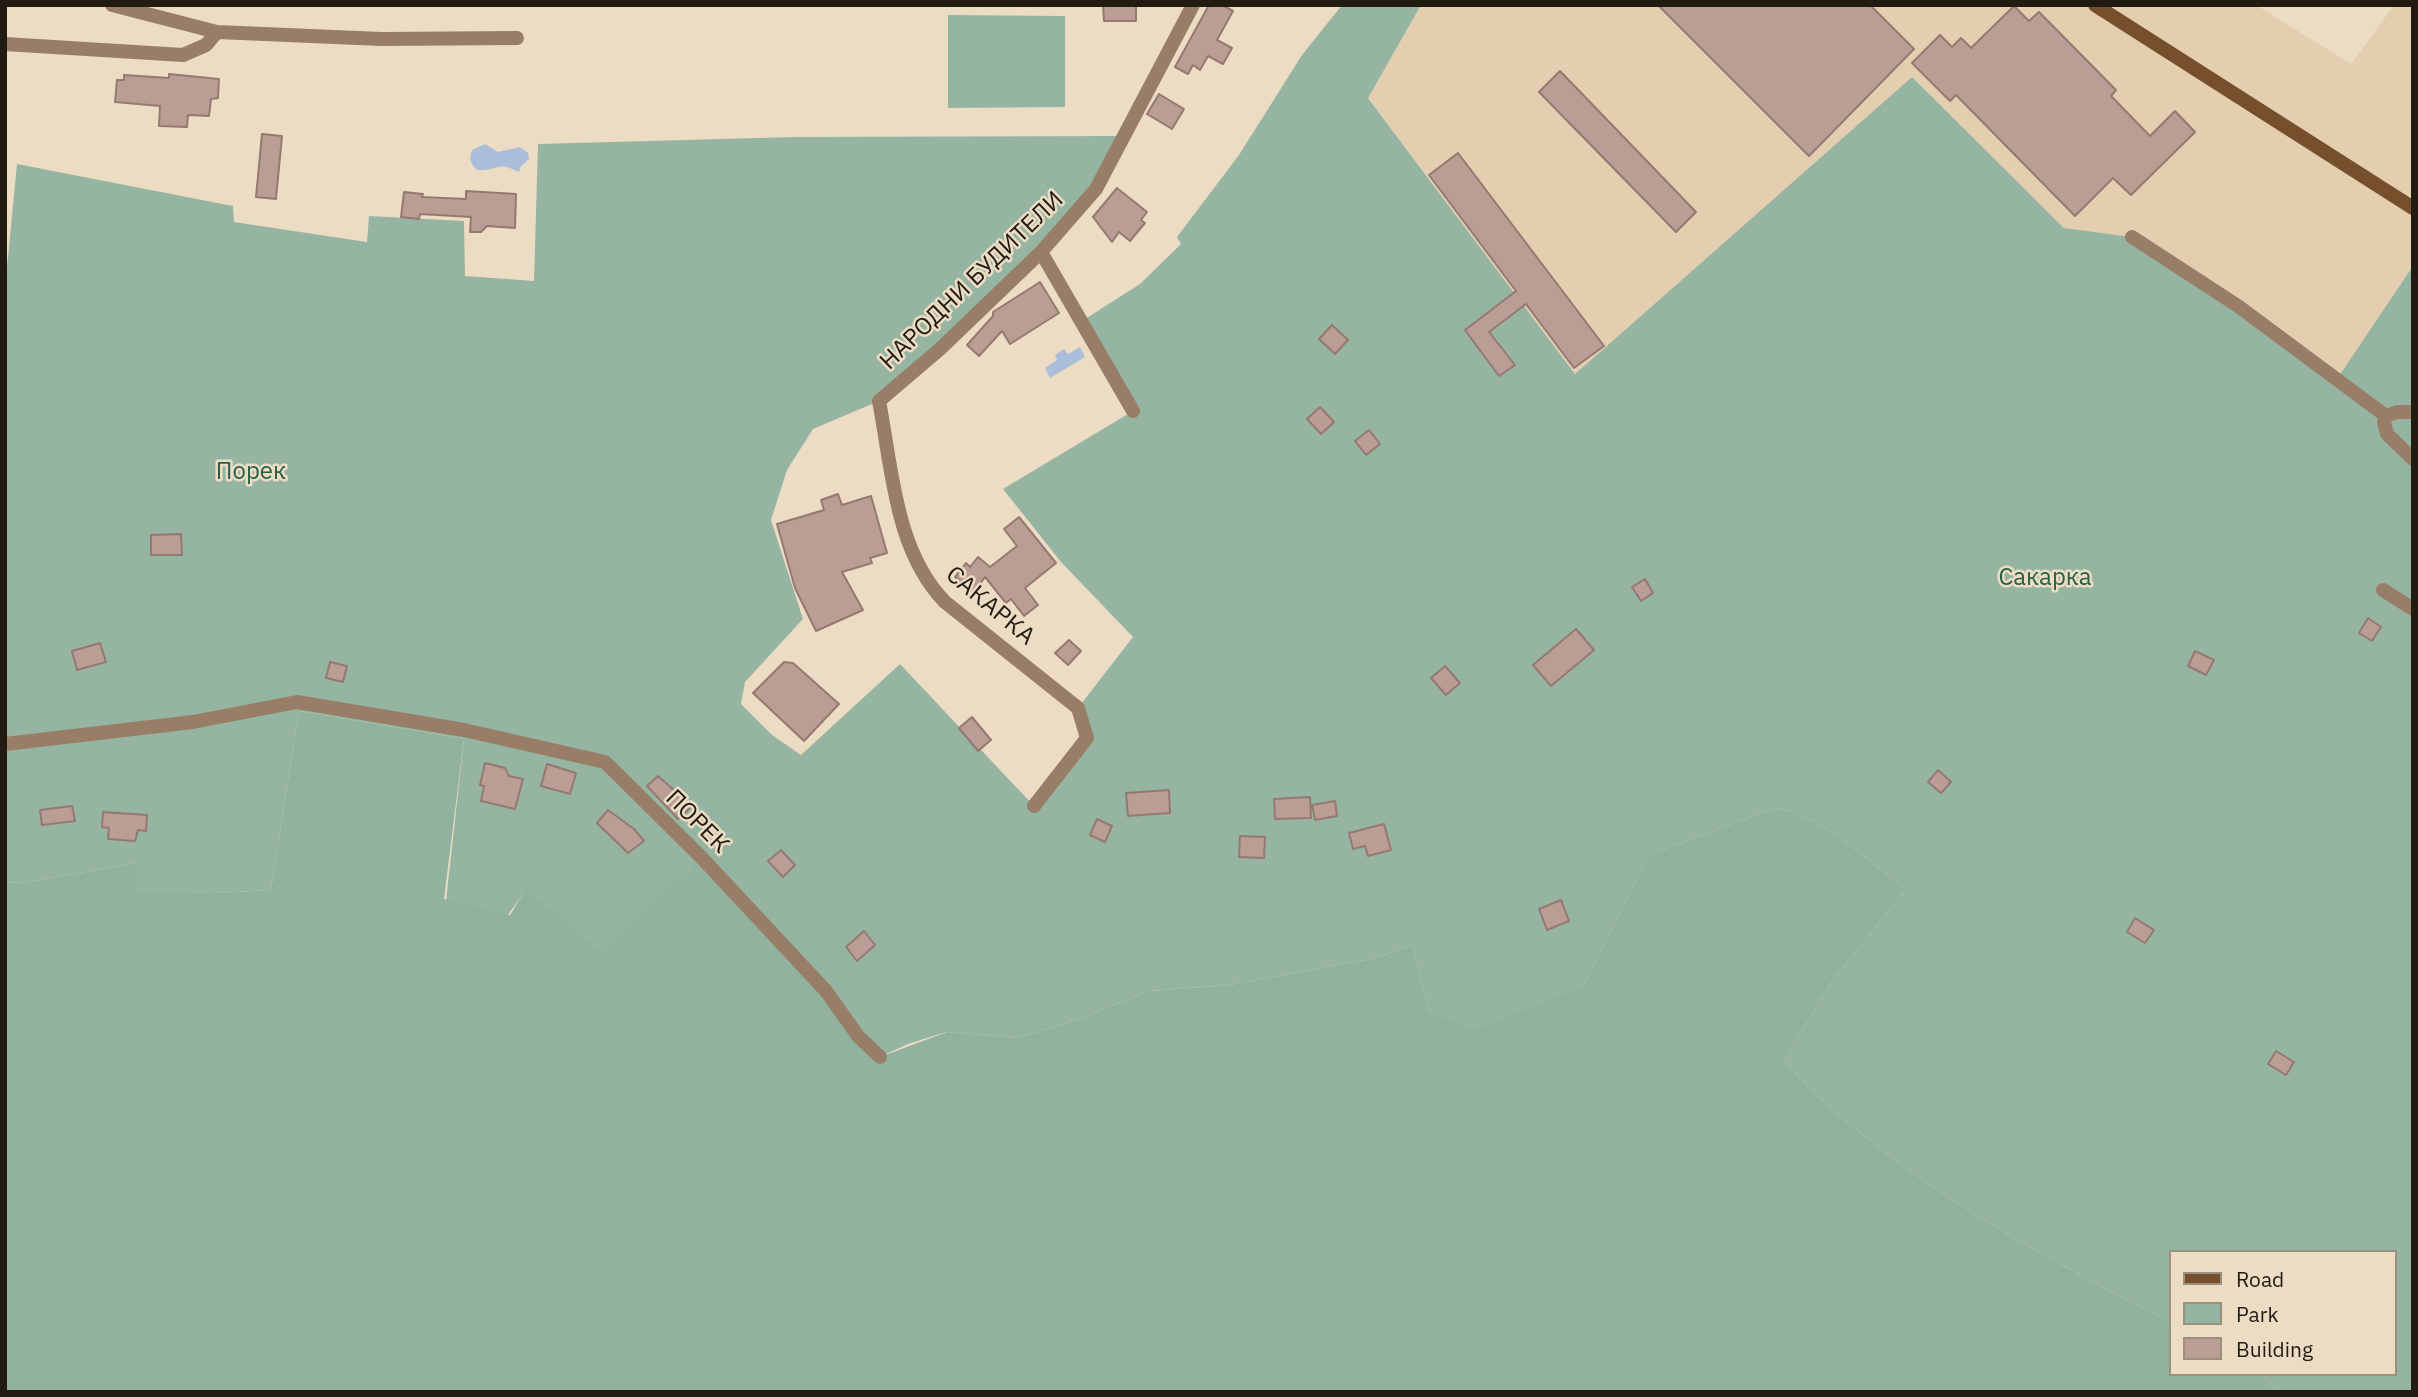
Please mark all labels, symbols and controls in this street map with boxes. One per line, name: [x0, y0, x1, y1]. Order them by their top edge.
street label: НАРОДНИ БУДИТЕЛИ: [874, 186, 1070, 376]
park label: Порек: [216, 458, 286, 486]
street label: САКАРКА: [940, 560, 1040, 652]
park label: Сакарка: [1998, 564, 2092, 592]
street label: ПОРЕК: [659, 784, 735, 860]
legend: [2170, 1250, 2397, 1376]
text: Road: [2236, 1265, 2284, 1293]
text: Park: [2236, 1300, 2279, 1328]
text: Building: [2236, 1335, 2313, 1363]

